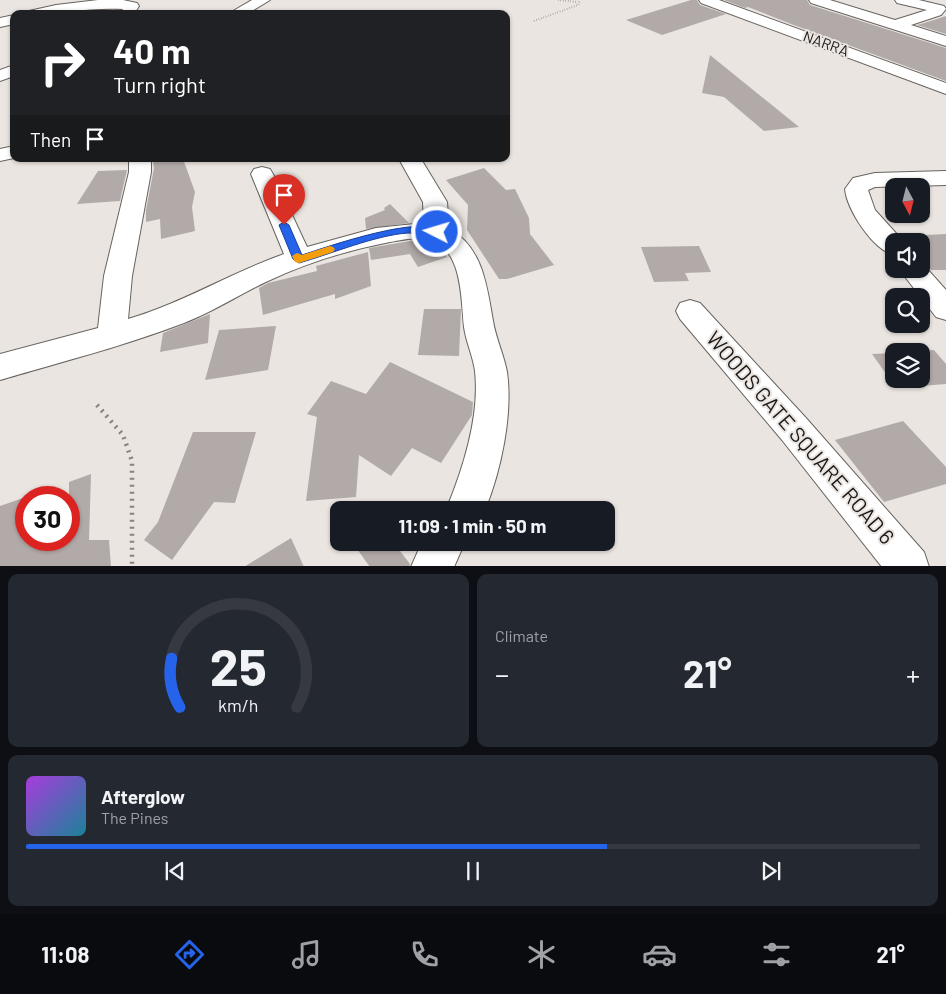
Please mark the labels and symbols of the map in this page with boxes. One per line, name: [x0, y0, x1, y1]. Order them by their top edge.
street label: NARRA: [801, 27, 852, 60]
pin: [263, 174, 305, 225]
north arrow: [885, 178, 930, 222]
position arrow: [410, 205, 462, 257]
street label: WOODS GATE SQUARE ROAD 6: [702, 326, 900, 548]
speed limit sign: 30: [15, 486, 80, 551]

